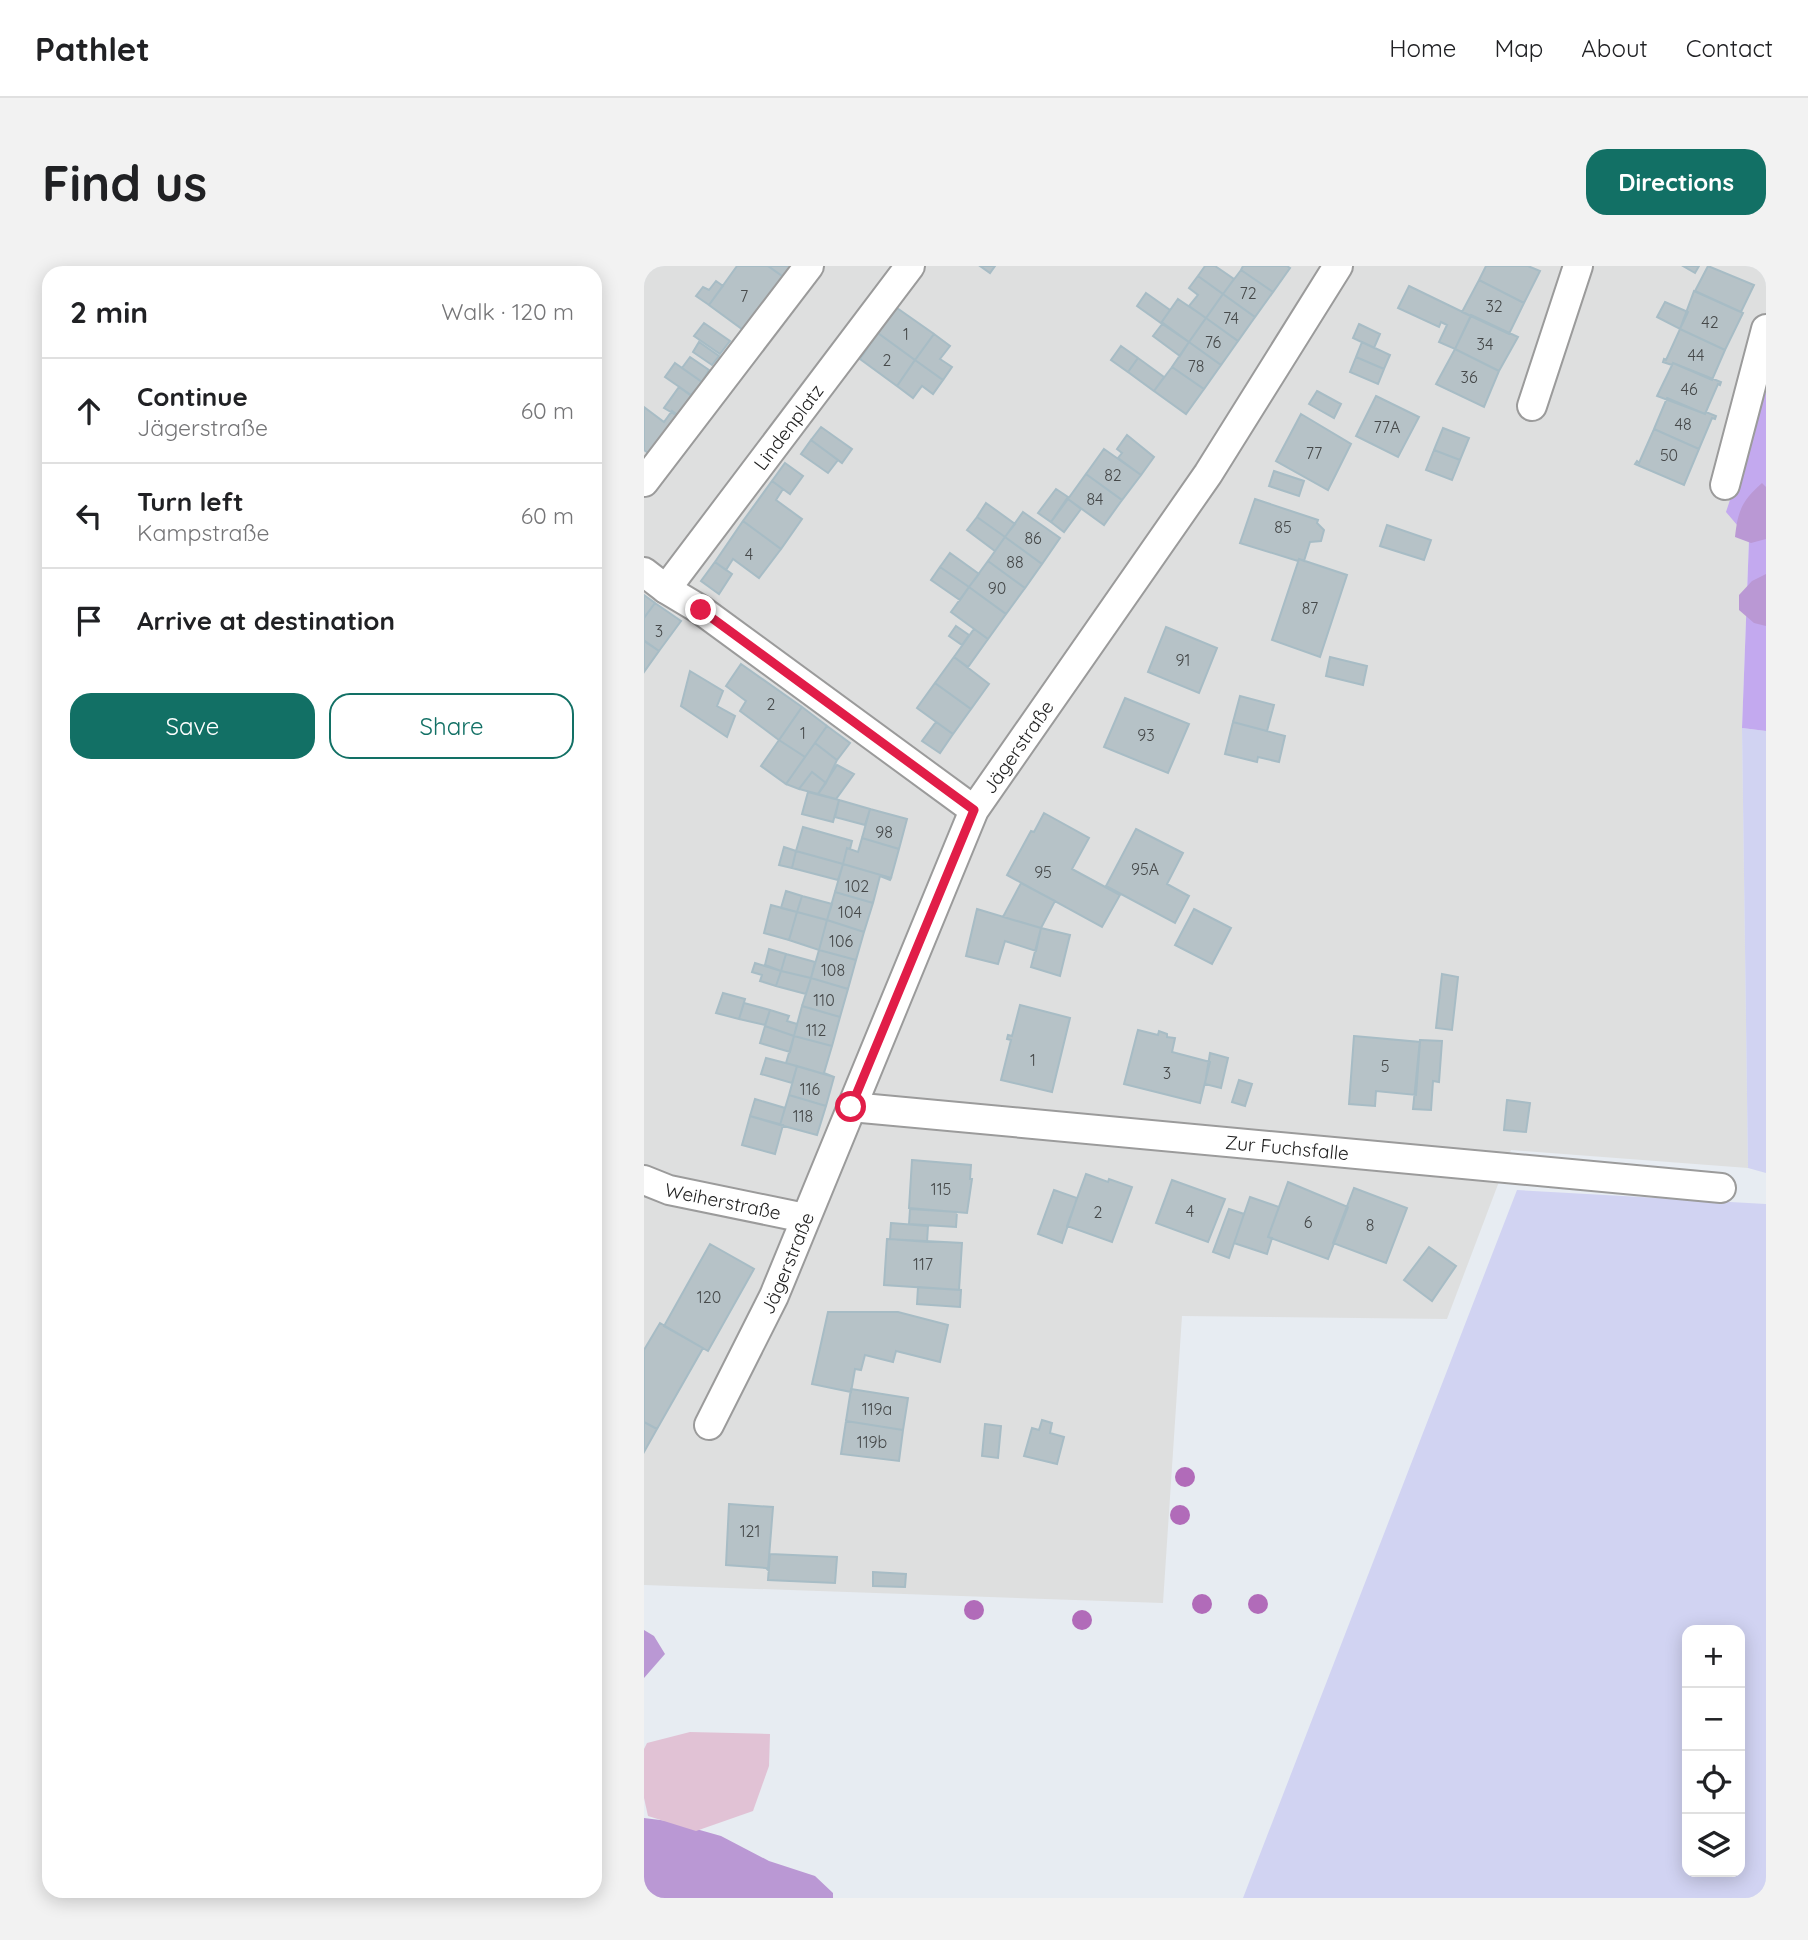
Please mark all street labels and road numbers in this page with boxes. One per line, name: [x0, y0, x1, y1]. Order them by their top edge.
street label: Lindenplatz: [748, 379, 828, 475]
street label: Jägerstraße: [977, 696, 1059, 798]
street label: Zur Fuchsfalle: [1224, 1130, 1350, 1165]
street label: Weiherstraße: [663, 1177, 783, 1225]
street label: Jägerstraße: [755, 1209, 819, 1318]

